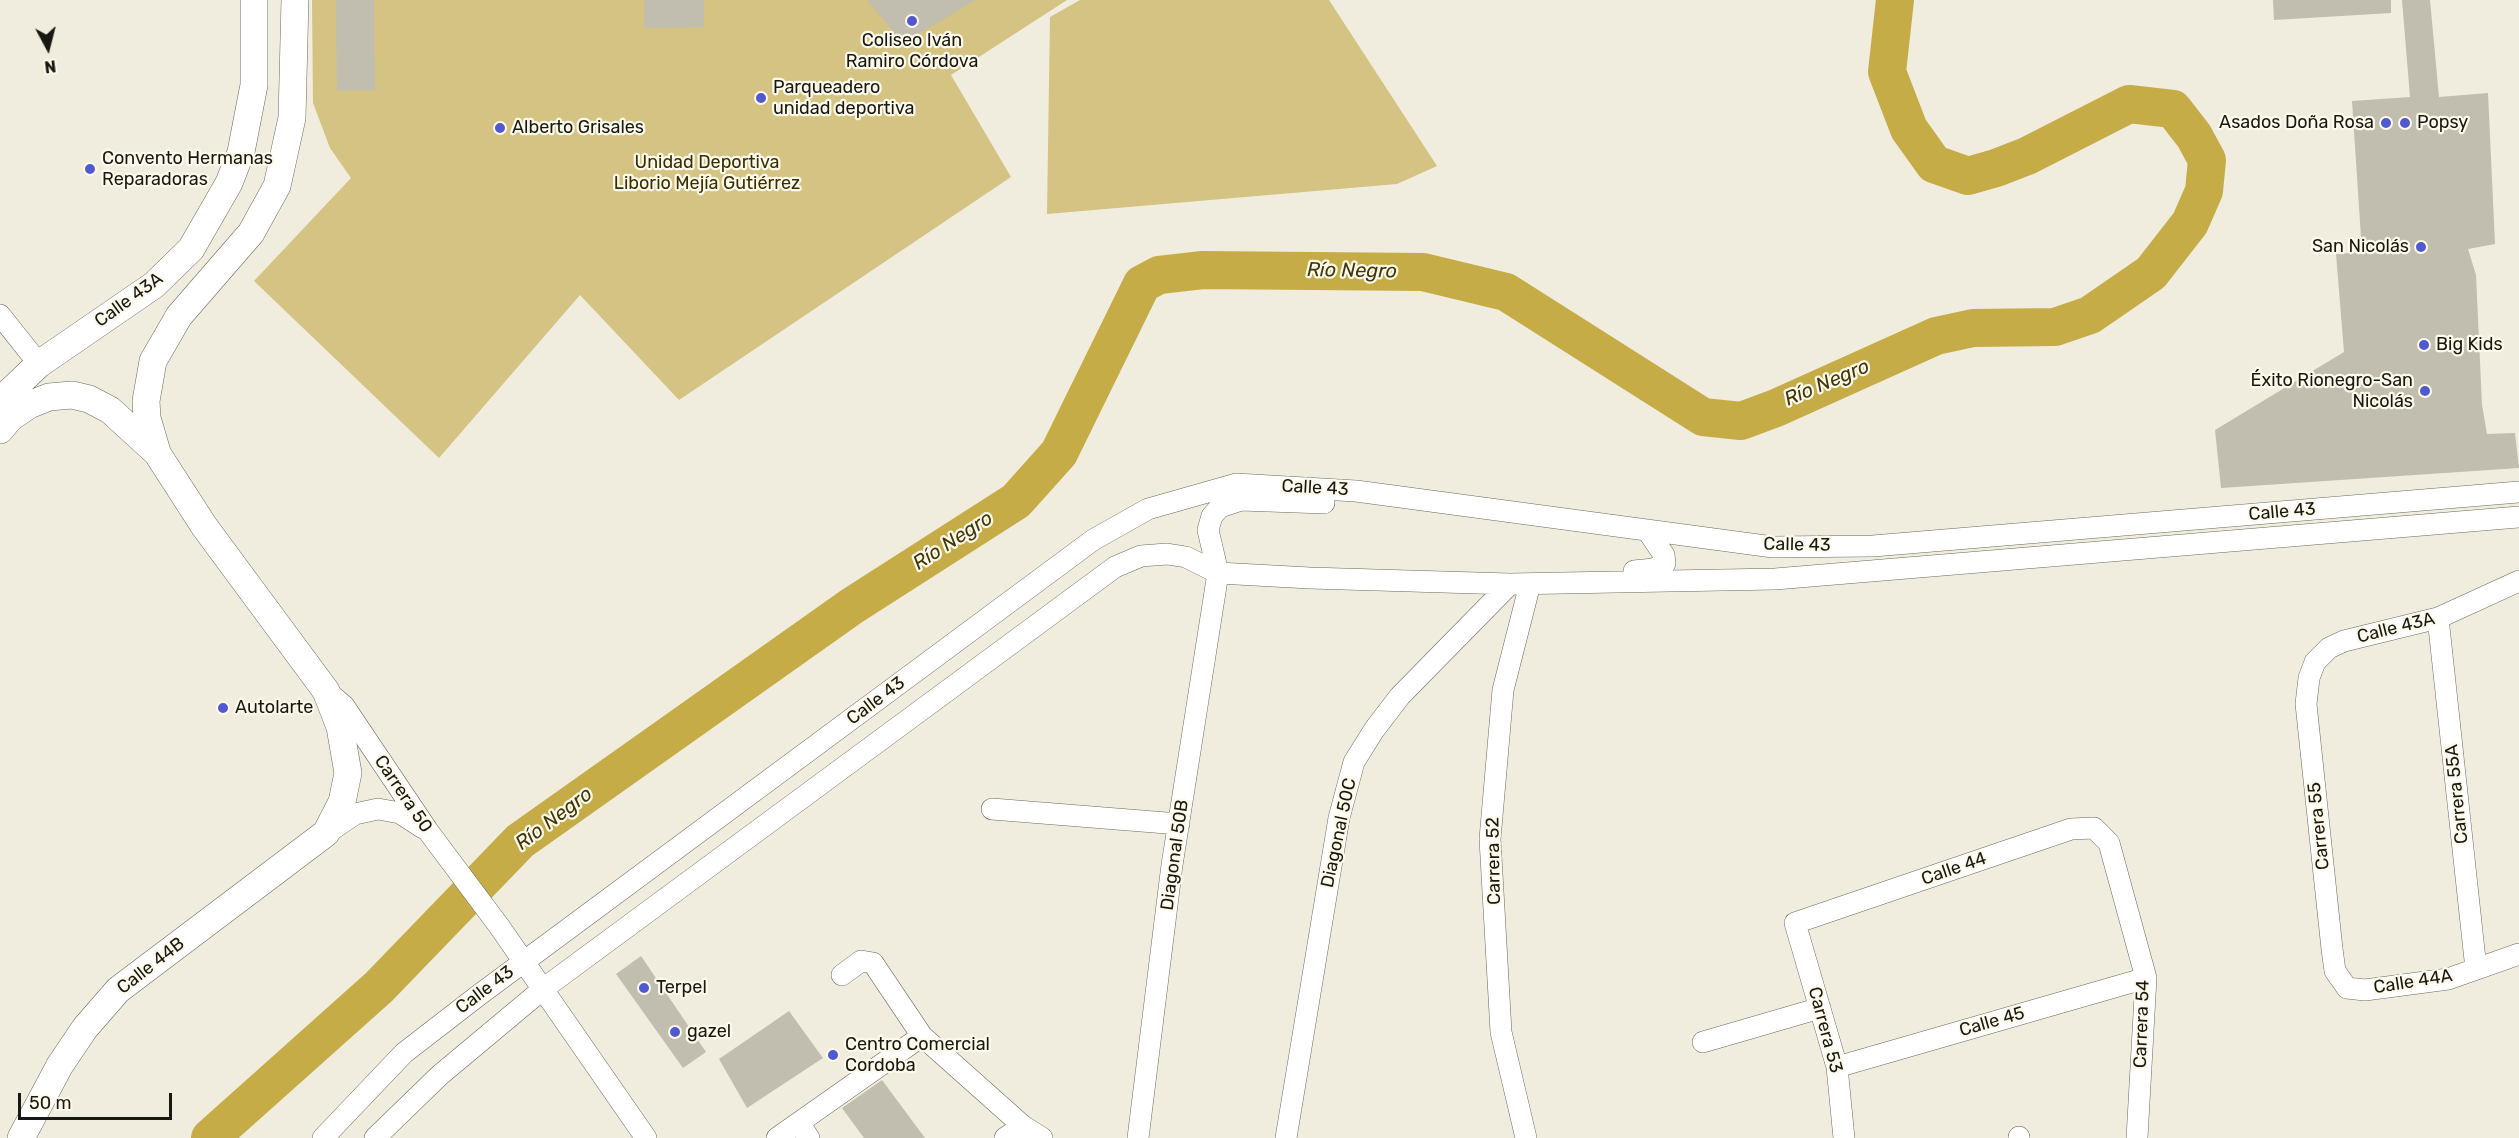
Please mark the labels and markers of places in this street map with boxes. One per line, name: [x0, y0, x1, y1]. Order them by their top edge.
marker: Coliseo Iván Ramiro Córdova: [905, 14, 919, 28]
place label: Coliseo Iván Ramiro Córdova: [846, 30, 978, 72]
place label: Parqueadero unidad deportiva: [773, 77, 914, 119]
marker: Parqueadero unidad deportiva: [754, 91, 768, 105]
place label: Asados Doña Rosa: [2219, 112, 2374, 134]
place label: Popsy: [2417, 112, 2468, 134]
marker: Asados Doña Rosa: [2379, 116, 2393, 130]
marker: Popsy: [2398, 116, 2412, 130]
place label: Alberto Grisales: [512, 117, 644, 139]
marker: Alberto Grisales: [493, 121, 507, 135]
place label: Convento Hermanas Reparadoras: [102, 148, 273, 190]
marker: Convento Hermanas Reparadoras: [83, 162, 97, 176]
place label: San Nicolás: [2312, 236, 2409, 258]
marker: San Nicolás: [2414, 240, 2428, 254]
place label: Big Kids: [2436, 334, 2503, 356]
marker: Big Kids: [2417, 338, 2431, 352]
place label: Éxito Rionegro-San Nicolás: [2251, 370, 2413, 412]
marker: Éxito Rionegro-San Nicolás: [2418, 384, 2432, 398]
place label: Autolarte: [235, 697, 313, 719]
marker: Autolarte: [216, 701, 230, 715]
place label: Terpel: [656, 977, 707, 999]
marker: Terpel: [637, 981, 651, 995]
place label: gazel: [687, 1021, 731, 1043]
marker: gazel: [668, 1025, 682, 1039]
place label: Centro Comercial Cordoba: [845, 1034, 990, 1076]
marker: Centro Comercial Cordoba: [826, 1048, 840, 1062]

